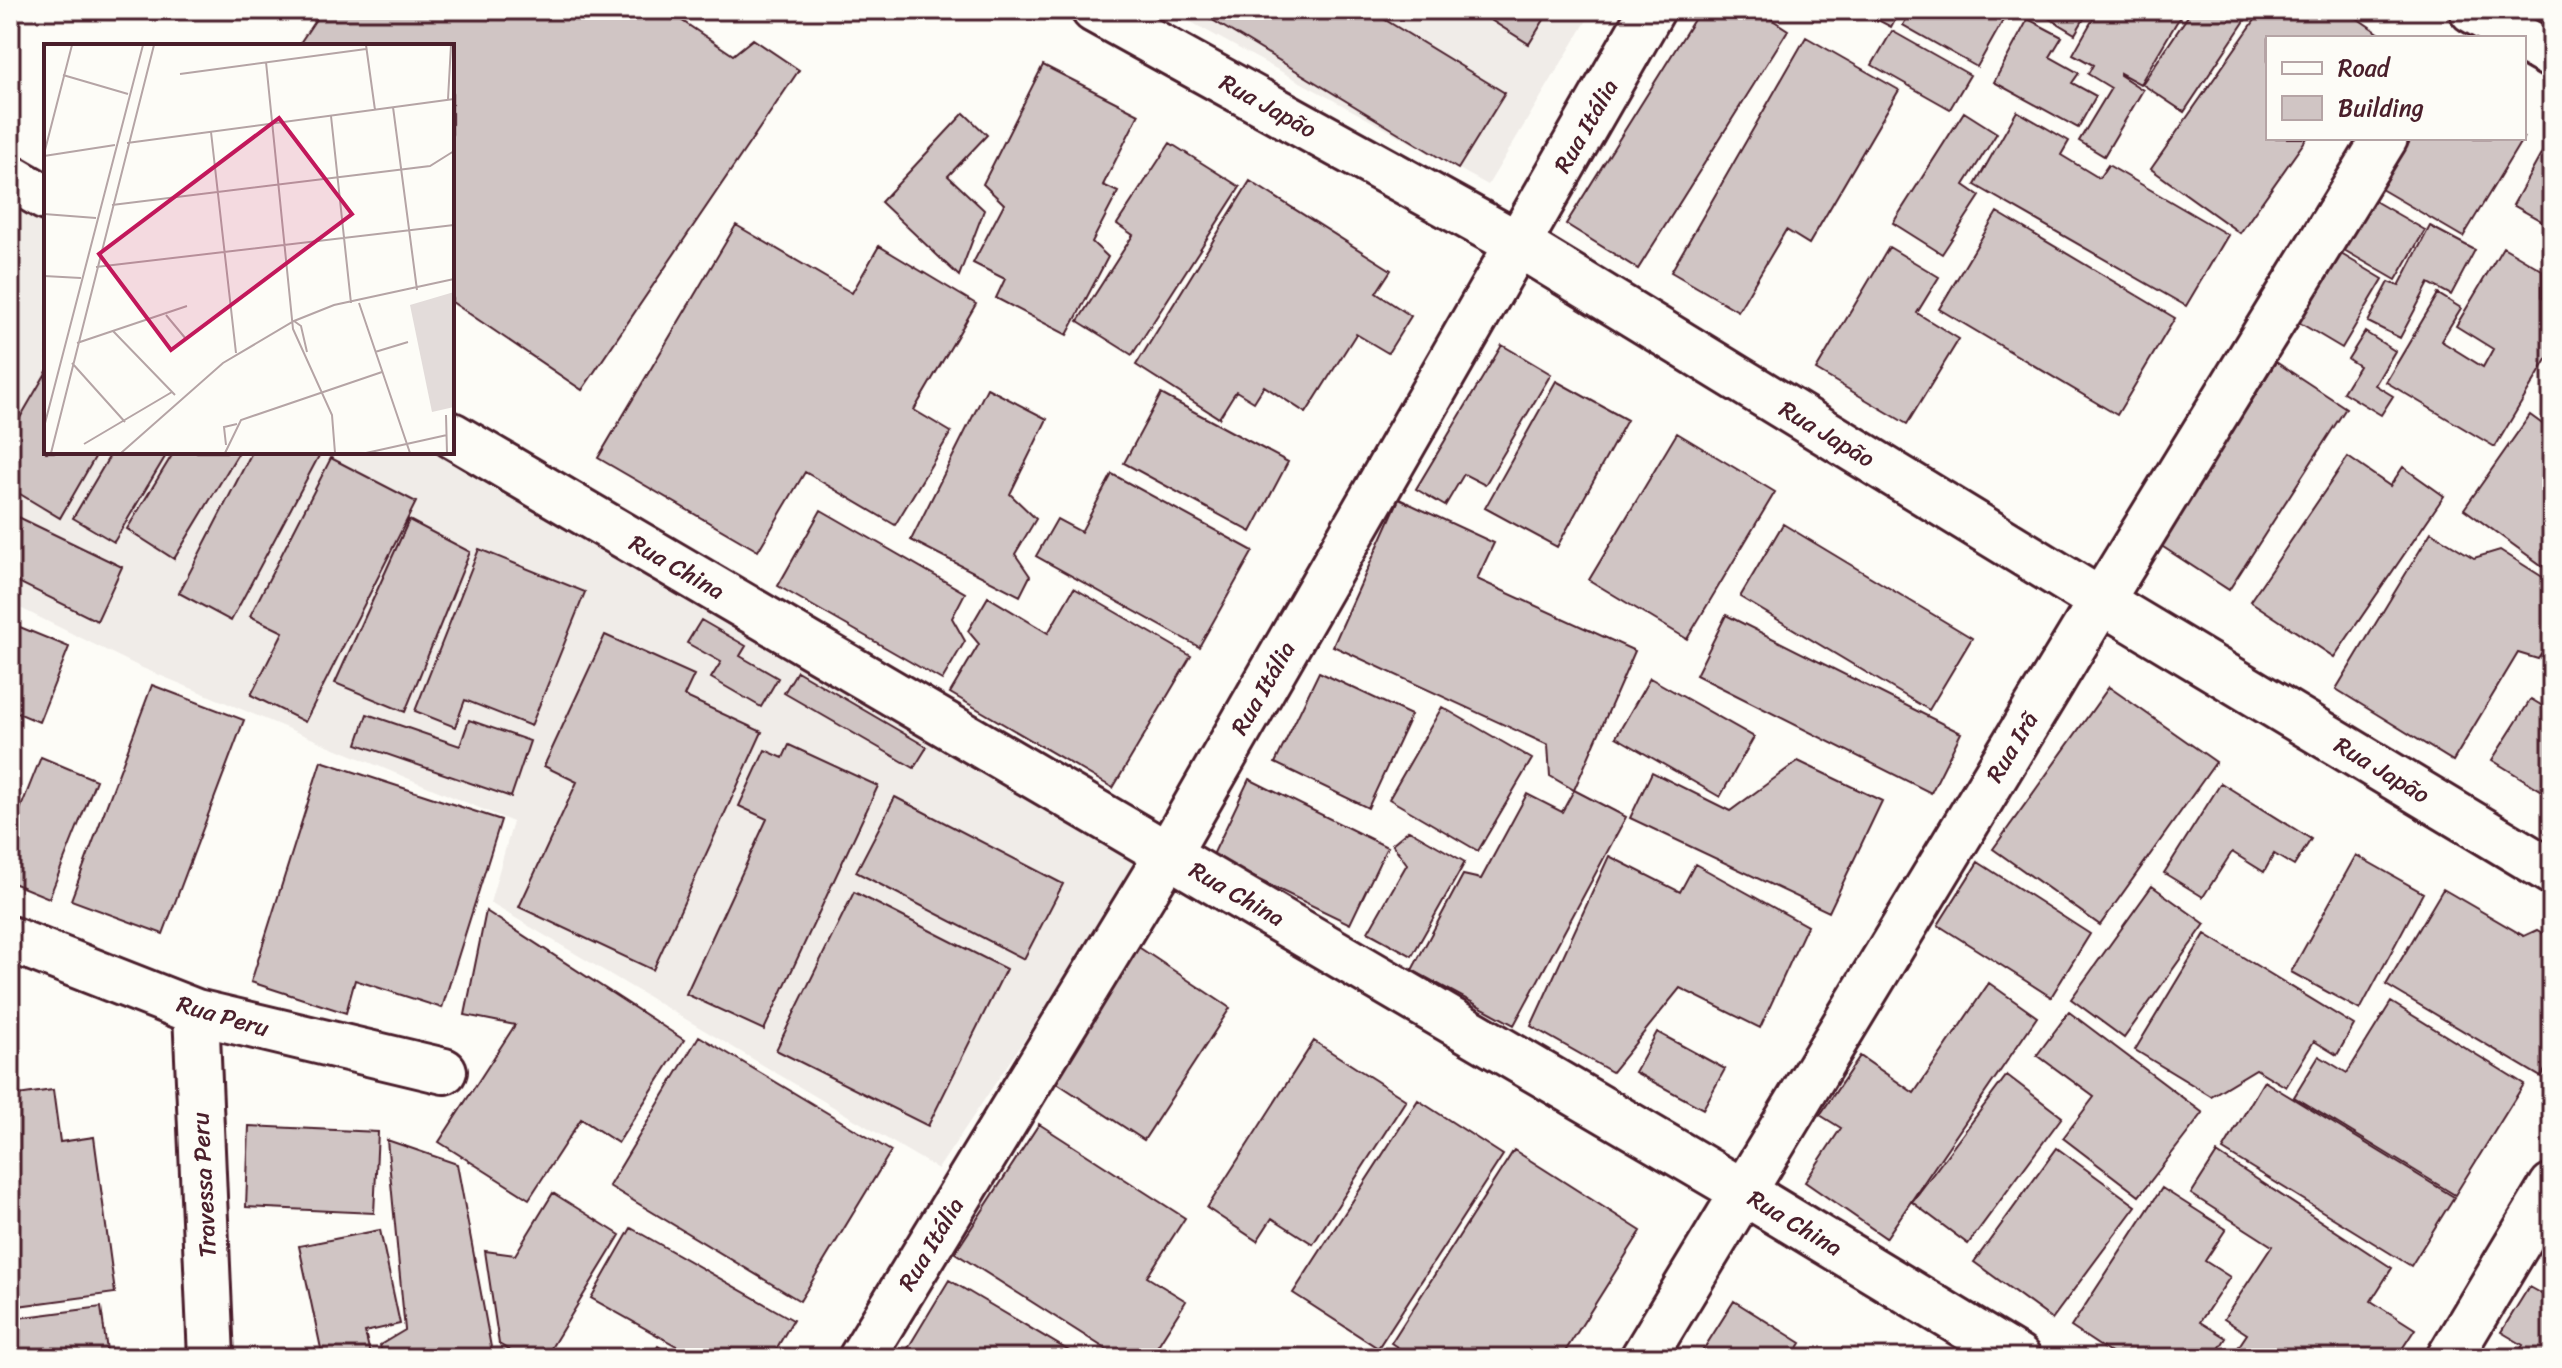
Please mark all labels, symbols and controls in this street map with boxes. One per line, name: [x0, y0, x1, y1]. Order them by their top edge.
legend: [2266, 36, 2526, 140]
inset map: [44, 44, 454, 454]
text: Road: [2338, 47, 2392, 89]
street label: Rua Japão: [1211, 62, 1325, 150]
street label: Rua Itália: [1542, 71, 1630, 181]
text: Building: [2338, 87, 2424, 129]
street label: Rua Japão: [1771, 389, 1883, 479]
street label: Rua China: [621, 523, 733, 611]
street label: Rua Itália: [1219, 633, 1307, 743]
street label: Rua Irã: [1974, 702, 2050, 791]
street label: Rua Japão: [2326, 725, 2438, 815]
street label: Rua China: [1181, 850, 1293, 938]
street label: Rua Peru: [172, 983, 274, 1049]
street label: Travessa Peru: [179, 1111, 229, 1259]
street label: Rua China: [1739, 1178, 1851, 1268]
street label: Rua Itália: [886, 1189, 976, 1299]

